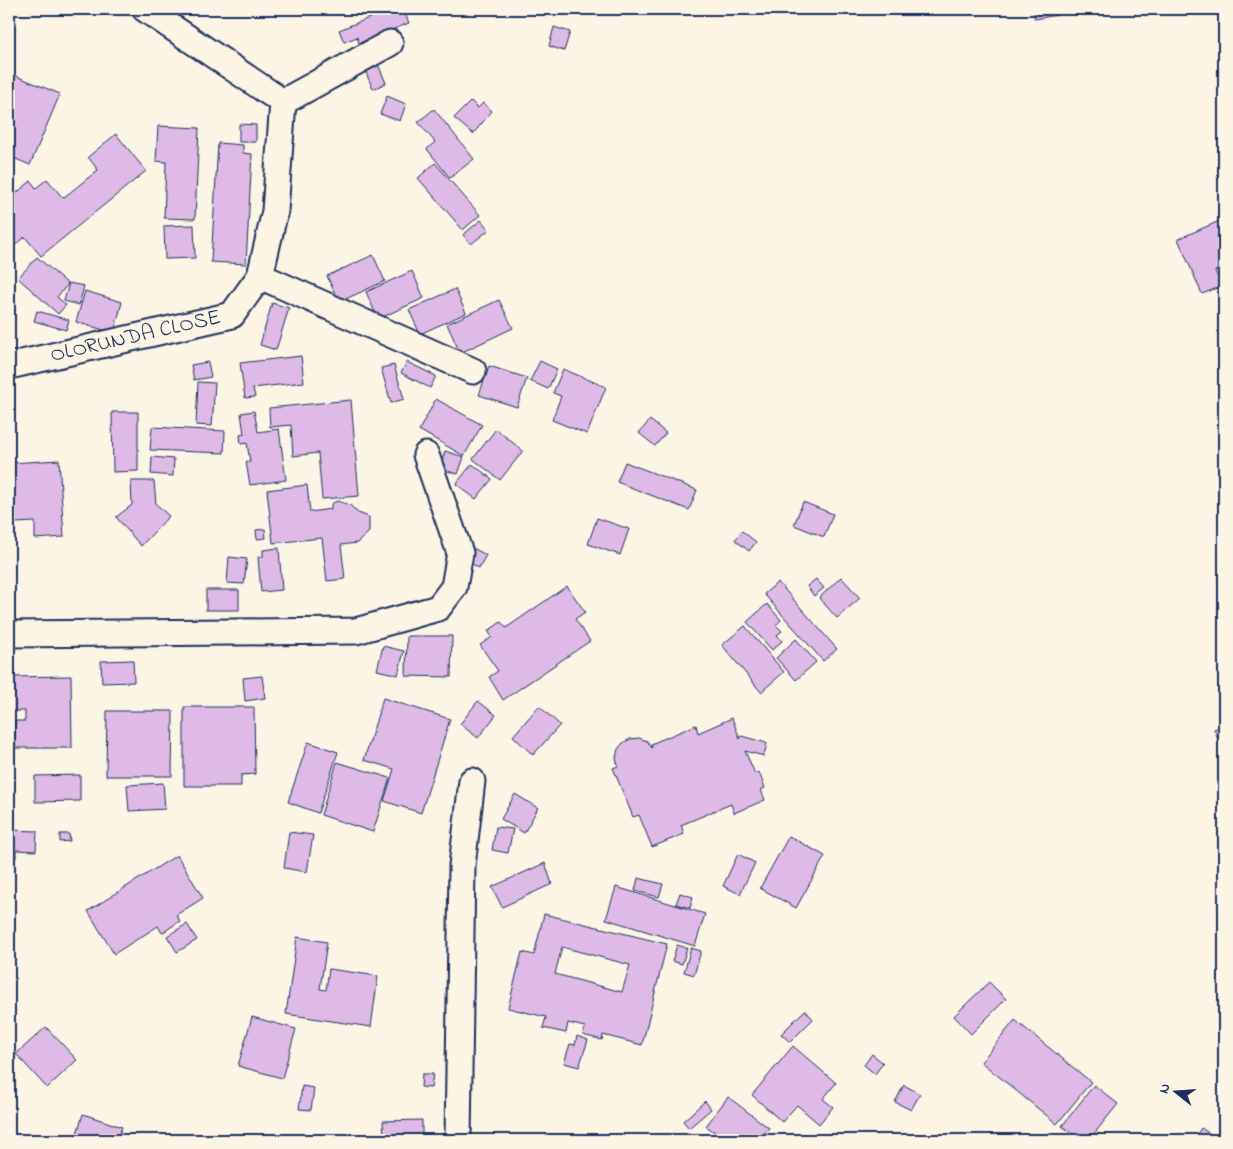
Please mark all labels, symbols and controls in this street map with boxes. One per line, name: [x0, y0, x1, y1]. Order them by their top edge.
street label: OLORUNDA CLOSE: [47, 302, 224, 372]
north arrow: [1150, 1066, 1200, 1116]
text: N: [1154, 1081, 1176, 1096]

